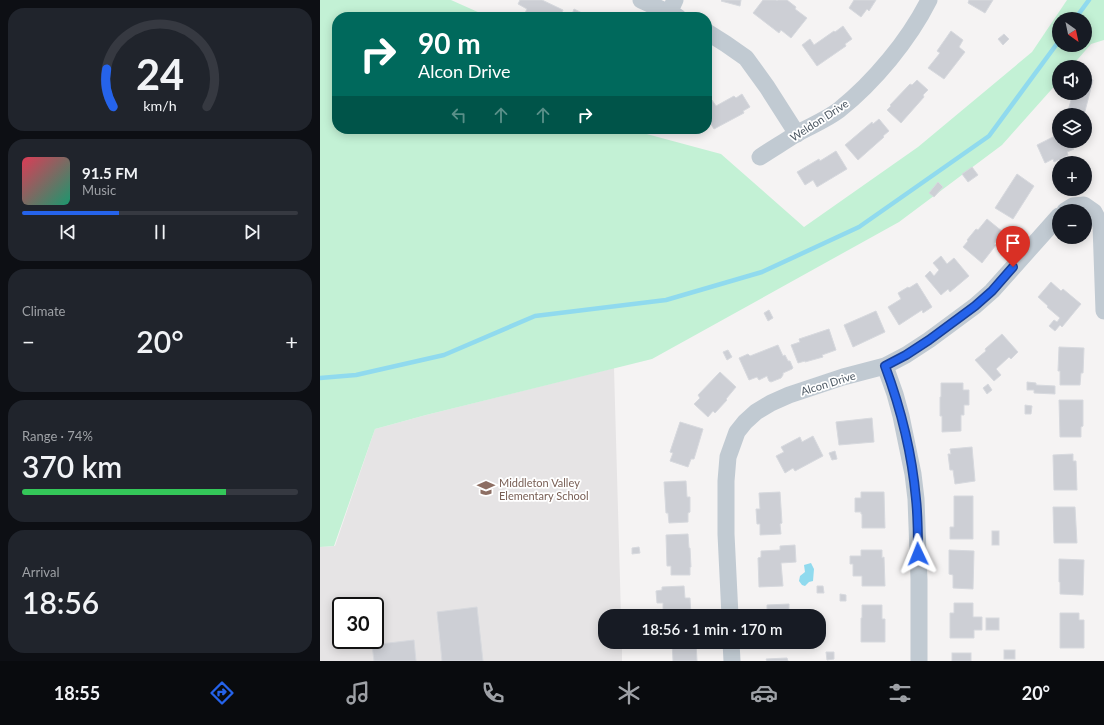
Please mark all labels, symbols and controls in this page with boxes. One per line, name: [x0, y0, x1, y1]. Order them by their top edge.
north arrow: [1052, 12, 1092, 52]
map controls: [1052, 12, 1092, 244]
text: 90 m: [418, 26, 481, 60]
icon: right: [352, 28, 404, 80]
text: 24: [136, 49, 184, 99]
text: Alcon Drive: [418, 60, 511, 82]
button: sound: [1052, 60, 1092, 100]
street label: Weldon Drive: [787, 96, 851, 144]
text: km/h: [143, 97, 177, 114]
icon: left: [448, 104, 470, 126]
icon: ahead: [490, 104, 512, 126]
icon: ahead: [532, 104, 554, 126]
icon: right: [574, 104, 596, 126]
button: layers: [1052, 108, 1092, 148]
button: +: [1052, 156, 1092, 196]
text: 91.5 FM: [82, 164, 138, 182]
text: Music: [82, 182, 116, 198]
button: −: [1052, 204, 1092, 244]
icon: previous: [57, 221, 79, 243]
icon: pause: [149, 221, 171, 243]
icon: next: [241, 221, 263, 243]
pin: [996, 226, 1030, 267]
icon: arrive: [1002, 232, 1024, 254]
text: Climate: [22, 303, 65, 319]
text: 20°: [136, 323, 184, 359]
text: −: [22, 328, 35, 355]
text: +: [285, 328, 298, 355]
street label: Alcon Drive: [799, 368, 857, 397]
text: Range · 74%: [22, 428, 93, 444]
text: 370 km: [22, 448, 122, 484]
place label: Middleton Valley Elementary School: [499, 476, 589, 502]
school or university icon: Middleton Valley Elementary School: [476, 478, 496, 498]
position arrow: [897, 533, 939, 575]
text: Arrival: [22, 564, 59, 580]
text: 18:56: [22, 584, 99, 620]
speed limit sign: 30: [332, 597, 384, 649]
text: 18:56 · 1 min · 170 m: [642, 620, 782, 638]
icon: directions: [208, 679, 236, 707]
icon: music: [344, 679, 372, 707]
icon: phone: [479, 679, 507, 707]
icon: climate: [615, 679, 643, 707]
icon: car: [750, 679, 778, 707]
icon: filters: [886, 679, 914, 707]
text: 18:55: [54, 682, 100, 704]
text: 20°: [1022, 682, 1050, 704]

